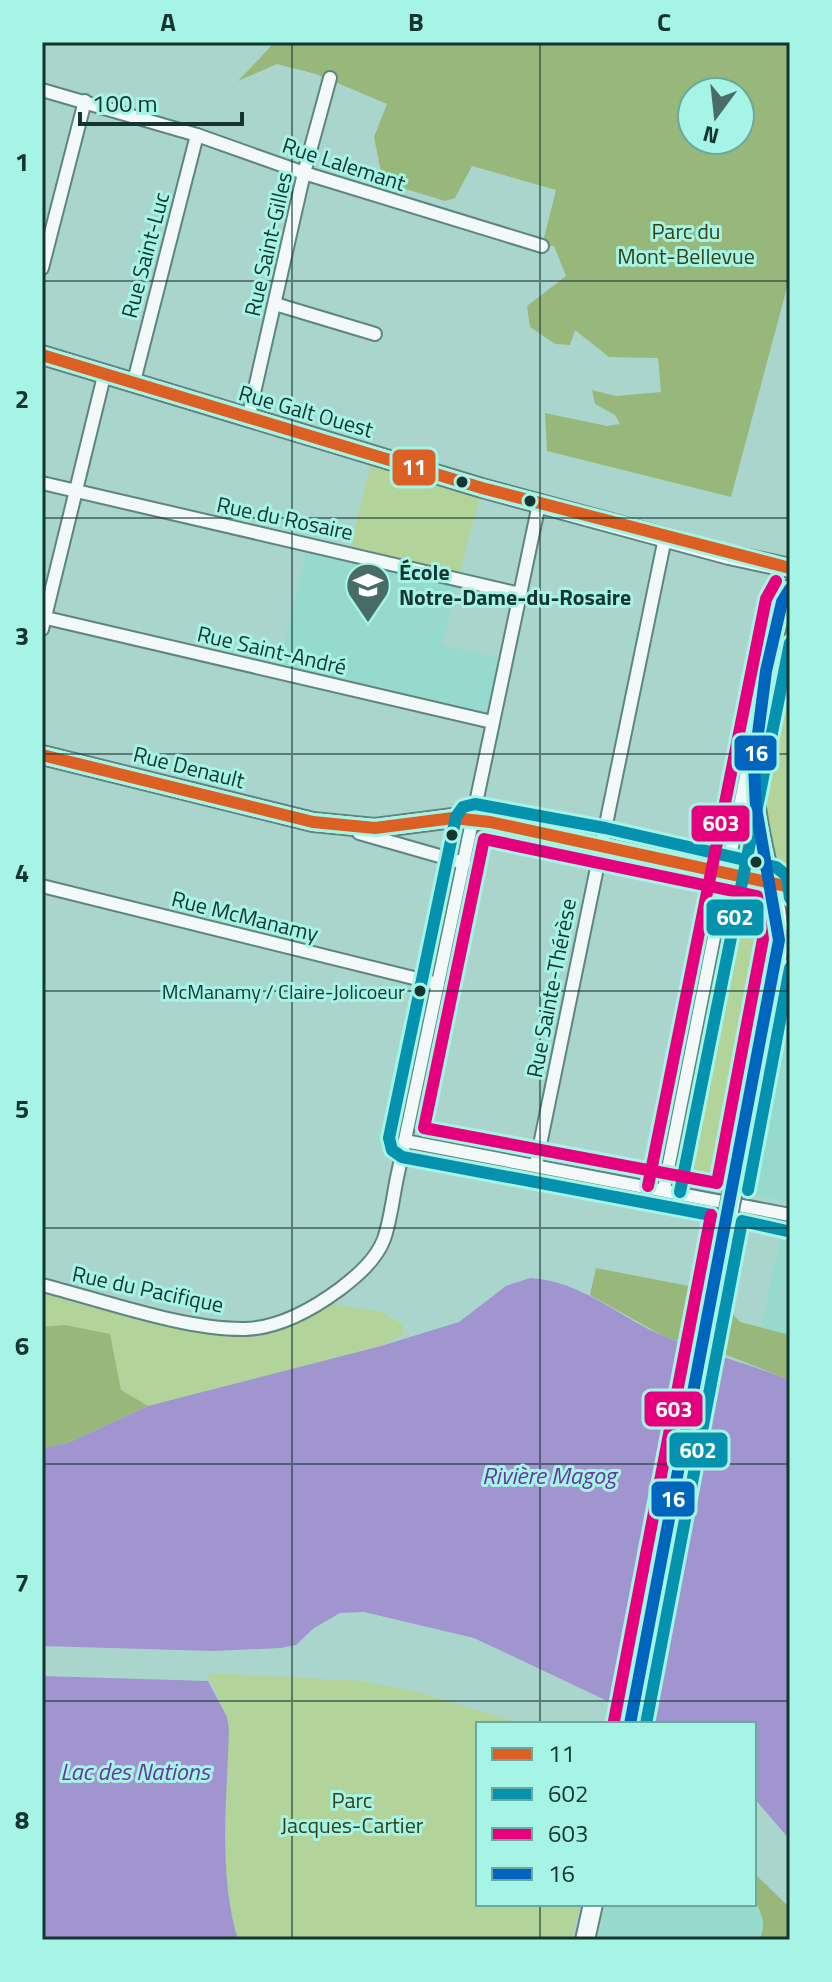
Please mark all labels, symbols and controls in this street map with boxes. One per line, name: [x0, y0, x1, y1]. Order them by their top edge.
text: A: [160, 2, 176, 41]
text: B: [408, 2, 424, 41]
text: C: [657, 2, 671, 41]
scale bar: [80, 76, 242, 126]
north arrow: [676, 76, 756, 156]
text: 100 m: [92, 85, 158, 121]
text: N: [699, 117, 723, 154]
street label: Rue Lalemant: [278, 128, 410, 200]
text: 1: [15, 142, 29, 181]
street label: Rue Saint-Gilles: [235, 168, 301, 320]
street label: Rue Saint-Luc: [112, 188, 178, 322]
park label: Parc du Mont-Bellevue: [617, 214, 755, 273]
street label: Rue Galt Ouest: [235, 376, 378, 447]
text: 2: [15, 379, 29, 418]
line badge: 11: [391, 448, 437, 487]
text: 11: [402, 450, 426, 484]
unlabelled marker: [454, 474, 470, 490]
street label: Rue du Rosaire: [214, 487, 356, 549]
unlabelled marker: [522, 493, 538, 509]
place label: École Notre-Dame-du-Rosaire: [399, 555, 631, 614]
school or university icon: École Notre-Dame-du-Rosaire: [344, 561, 392, 624]
text: 3: [15, 616, 29, 655]
street label: Rue Saint-André: [194, 616, 350, 684]
line badge: 16: [733, 734, 778, 772]
text: 16: [744, 736, 768, 770]
street label: Rue Denault: [130, 737, 249, 797]
line badge: 603: [690, 804, 751, 843]
text: 603: [703, 806, 739, 840]
unlabelled marker: [444, 827, 460, 843]
text: 4: [15, 853, 29, 892]
unlabelled marker: [748, 854, 764, 870]
street label: Rue McManamy: [168, 881, 322, 951]
street label: Rue Sainte-Thérèse: [517, 895, 585, 1081]
line badge: 602: [705, 898, 765, 937]
text: 602: [717, 900, 753, 934]
place label: McManamy / Claire-Jolicoeur: [162, 976, 405, 1007]
marker: McManamy / Claire-Jolicoeur: [412, 983, 428, 999]
text: 5: [15, 1089, 29, 1128]
street label: Rue du Pacifique: [69, 1256, 227, 1322]
text: 6: [15, 1326, 29, 1365]
line badge: 603: [643, 1390, 704, 1428]
text: 603: [656, 1392, 692, 1426]
line badge: 602: [668, 1431, 729, 1469]
text: 602: [680, 1433, 716, 1467]
water label: Rivière Magog: [482, 1457, 619, 1493]
line badge: 16: [650, 1480, 696, 1518]
text: 16: [661, 1482, 685, 1516]
text: 7: [15, 1563, 29, 1602]
legend: [476, 1722, 756, 1906]
text: 11: [548, 1735, 575, 1771]
water label: Lac des Nations: [60, 1753, 211, 1789]
text: 602: [548, 1775, 588, 1811]
park label: Parc Jacques-Cartier: [281, 1783, 424, 1842]
text: 8: [15, 1800, 29, 1839]
text: 603: [548, 1815, 588, 1851]
text: 16: [548, 1855, 575, 1891]

